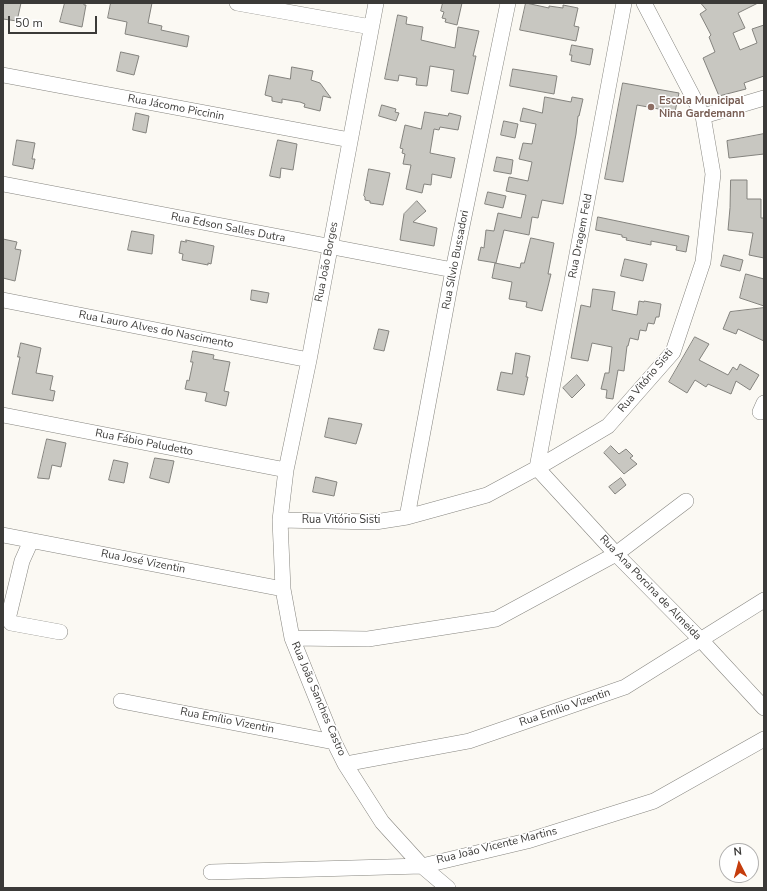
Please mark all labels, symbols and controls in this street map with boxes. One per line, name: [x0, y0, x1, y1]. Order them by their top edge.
scale bar: [10, 8, 99, 34]
text: 50 m: [15, 15, 43, 31]
street label: Rua Jácomo Piccinin: [127, 92, 225, 124]
place label: Escola Municipal Nina Gardemann: [659, 94, 745, 120]
marker: Escola Municipal Nina Gardemann: [646, 102, 656, 112]
street label: Rua Dragem Feld: [566, 193, 596, 279]
street label: Rua Sílvio Bussadori: [440, 209, 472, 311]
street label: Rua Edson Salles Dutra: [170, 210, 286, 246]
street label: Rua João Borges: [313, 221, 341, 303]
street label: Rua Lauro Alves do Nascimento: [78, 309, 234, 351]
street label: Rua Vitório Sisti: [616, 347, 676, 415]
street label: Rua Fábio Paludetto: [94, 427, 194, 459]
street label: Rua Vitório Sisti: [302, 513, 380, 527]
street label: Rua Ana Porcina de Almeida: [596, 533, 704, 643]
street label: Rua José Vizentin: [100, 547, 186, 577]
street label: Rua João Sanches Castro: [288, 640, 348, 758]
street label: Rua Emílio Vizentin: [518, 686, 612, 730]
street label: Rua Emílio Vizentin: [179, 705, 275, 737]
street label: Rua João Vicente Martins: [435, 825, 559, 867]
north arrow: [719, 843, 759, 883]
text: N: [733, 844, 743, 859]

